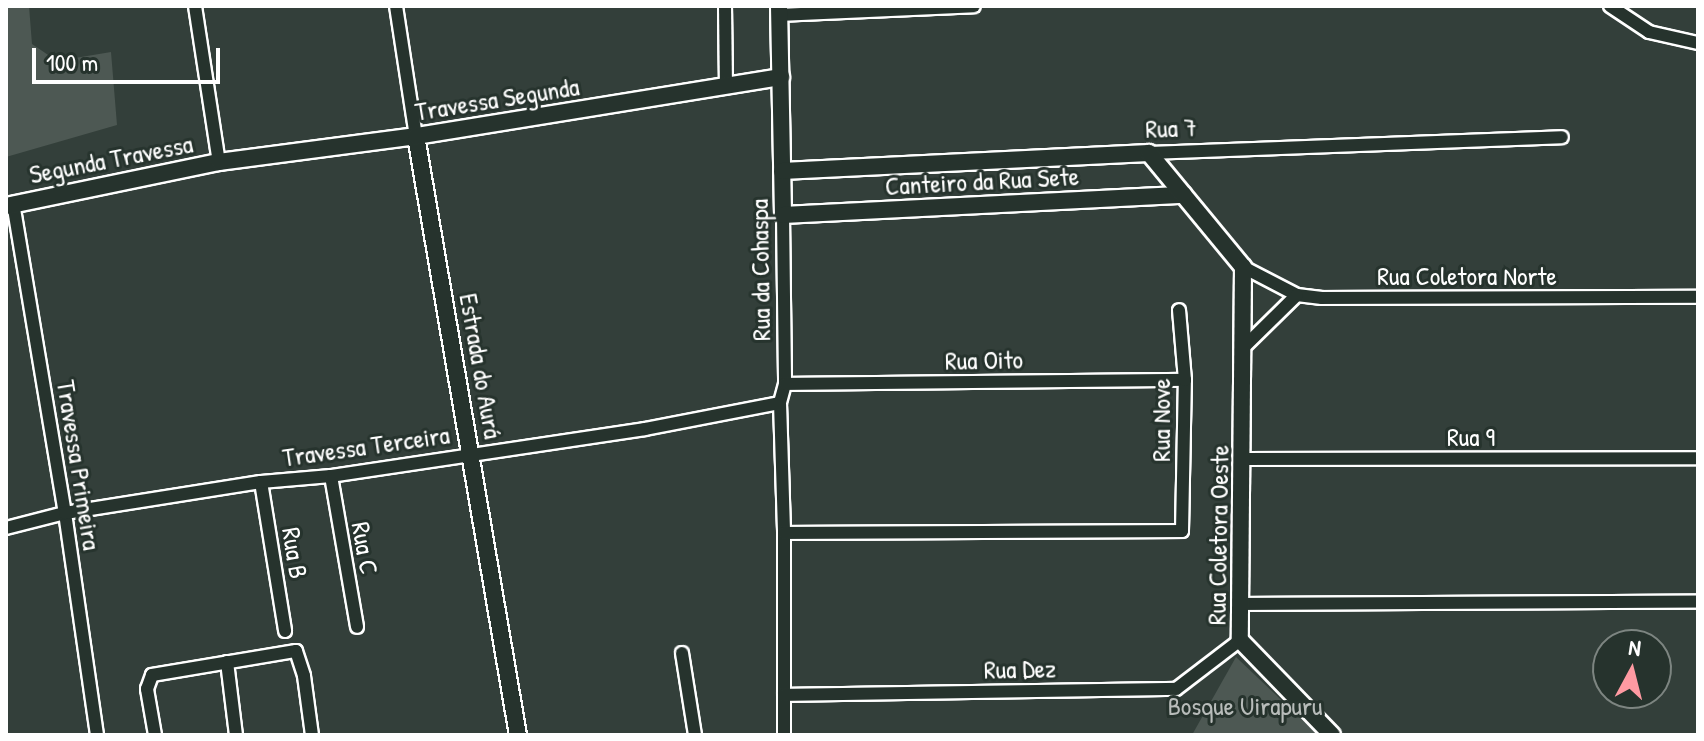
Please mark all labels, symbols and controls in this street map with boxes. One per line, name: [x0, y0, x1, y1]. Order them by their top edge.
scale bar: [36, 32, 224, 82]
text: 100 m: [46, 46, 98, 78]
street label: Travessa Segunda: [413, 71, 581, 127]
street label: Rua 7: [1145, 112, 1197, 144]
street label: Segunda Travessa: [27, 128, 195, 190]
street label: Canteiro da Rua Sete: [884, 160, 1080, 202]
street label: Rua da Cohaspa: [743, 199, 777, 341]
street label: Rua Coletora Norte: [1377, 260, 1557, 292]
street label: Estrada do Aurá: [453, 291, 509, 441]
street label: Rua Oito: [945, 344, 1023, 376]
street label: Travessa Primeira: [50, 378, 108, 552]
street label: Rua Nove: [1145, 378, 1177, 462]
street label: Travessa Terceira: [280, 419, 452, 473]
street label: Rua 9: [1447, 421, 1495, 453]
street label: Rua Coletora Oeste: [1201, 445, 1235, 625]
street label: Rua C: [345, 519, 385, 577]
street label: Rua B: [276, 525, 314, 581]
north arrow: [1592, 629, 1672, 709]
text: N: [1627, 632, 1642, 663]
street label: Rua Dez: [984, 653, 1056, 685]
park label: Bosque Uirapuru: [1168, 690, 1322, 722]

